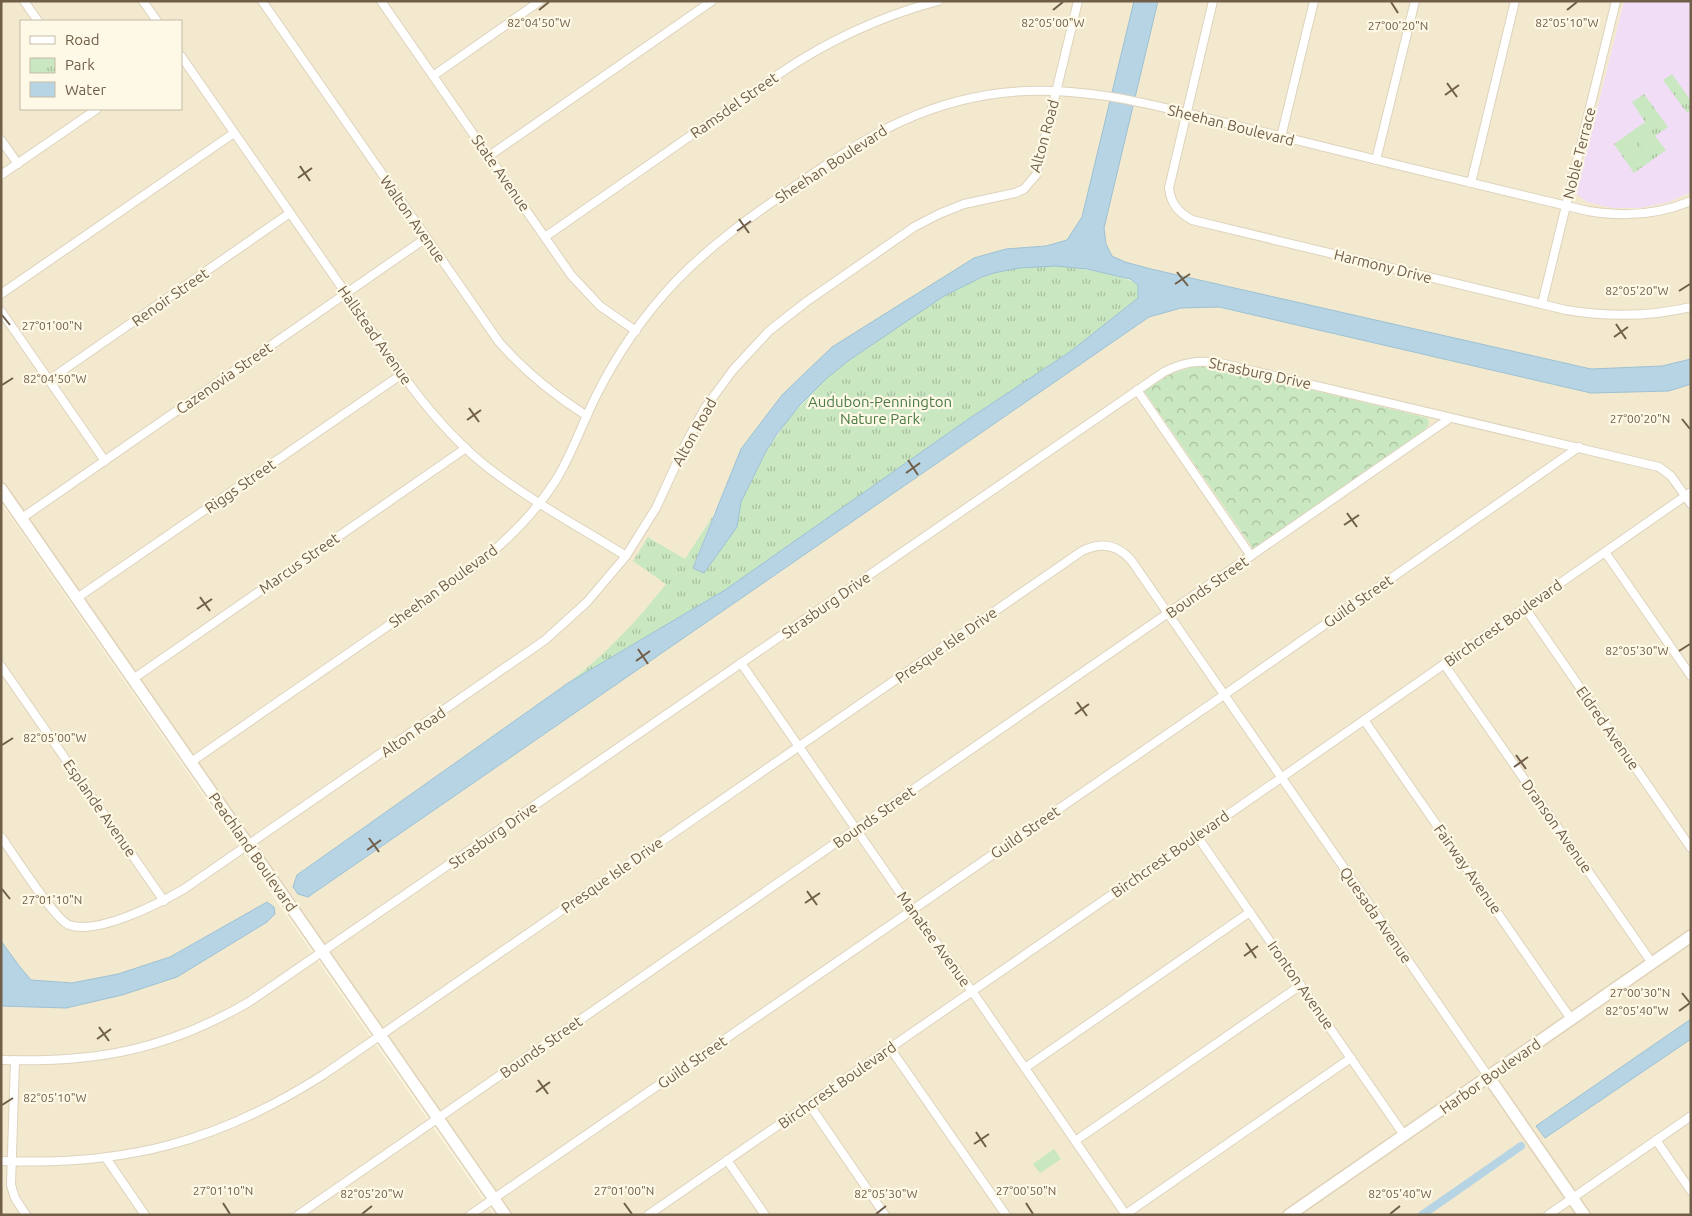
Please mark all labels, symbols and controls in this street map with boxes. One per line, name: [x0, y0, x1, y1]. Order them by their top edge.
text: 82°04'50"W: [507, 16, 571, 29]
text: 82°05'00"W: [1021, 16, 1085, 29]
text: 82°05'10"W: [1535, 16, 1599, 29]
text: 27°00'20"N: [1368, 19, 1428, 32]
legend: [20, 20, 182, 110]
text: Road: [65, 31, 100, 48]
text: Park: [65, 56, 95, 73]
street label: Ramsdel Street: [687, 69, 781, 141]
text: Water: [65, 81, 106, 98]
street label: Alton Road: [1026, 98, 1062, 174]
street label: Sheehan Boulevard: [1166, 101, 1296, 149]
street label: Noble Terrace: [1559, 105, 1599, 201]
street label: Sheehan Boulevard: [772, 122, 890, 206]
street label: State Avenue: [468, 131, 534, 215]
street label: Walton Avenue: [377, 172, 449, 266]
street label: Harmony Drive: [1332, 246, 1434, 286]
street label: Renoir Street: [128, 264, 212, 330]
street label: Hallstead Avenue: [334, 282, 416, 388]
text: 82°05'20"W: [1605, 284, 1669, 297]
text: 27°01'00"N: [22, 319, 82, 332]
street label: Cazenovia Street: [173, 338, 275, 417]
street label: Strasburg Drive: [1207, 354, 1313, 392]
text: 82°04'50"W: [23, 372, 87, 385]
park label: Audubon-Pennington Nature Park: [808, 393, 952, 427]
street label: Alton Road: [668, 395, 720, 469]
text: 27°00'20"N: [1610, 412, 1670, 425]
street label: Riggs Street: [202, 455, 279, 517]
street label: Marcus Street: [256, 529, 342, 597]
street label: Sheehan Boulevard: [385, 541, 501, 631]
street label: Bounds Street: [1163, 552, 1251, 622]
street label: Strasburg Drive: [778, 568, 874, 642]
street label: Guild Street: [1320, 571, 1396, 631]
street label: Birchcrest Boulevard: [1441, 576, 1565, 670]
street label: Presque Isle Drive: [892, 604, 1000, 686]
text: 82°05'30"W: [1605, 644, 1669, 657]
street label: Eldred Avenue: [1573, 683, 1643, 773]
street label: Alton Road: [377, 704, 449, 760]
text: 82°05'00"W: [23, 731, 87, 744]
street label: Esplande Avenue: [60, 756, 140, 860]
street label: Dranson Avenue: [1518, 776, 1596, 876]
street label: Bounds Street: [830, 782, 918, 852]
street label: Peachland Boulevard: [206, 789, 300, 915]
street label: Strasburg Drive: [445, 798, 541, 872]
street label: Guild Street: [987, 802, 1063, 862]
street label: Birchcrest Boulevard: [1108, 807, 1232, 901]
street label: Fairway Avenue: [1431, 821, 1505, 917]
street label: Presque Isle Drive: [558, 834, 666, 916]
street label: Quesada Avenue: [1337, 864, 1415, 966]
street label: Manatee Avenue: [894, 888, 974, 990]
text: 27°01'10"N: [22, 893, 82, 906]
street label: Ironton Avenue: [1264, 938, 1338, 1032]
text: 27°00'30"N: [1610, 986, 1670, 999]
text: 82°05'40"W: [1605, 1004, 1669, 1017]
street label: Bounds Street: [497, 1012, 585, 1082]
street label: Guild Street: [654, 1032, 730, 1092]
street label: Harbor Boulevard: [1436, 1035, 1544, 1117]
street label: Birchcrest Boulevard: [775, 1038, 899, 1132]
text: 82°05'10"W: [23, 1091, 87, 1104]
text: 27°01'10"N: [193, 1184, 253, 1197]
text: 27°01'00"N: [594, 1184, 654, 1197]
text: 27°00'50"N: [996, 1184, 1056, 1197]
text: 82°05'20"W: [340, 1187, 404, 1200]
text: 82°05'30"W: [854, 1187, 918, 1200]
text: 82°05'40"W: [1368, 1187, 1432, 1200]

